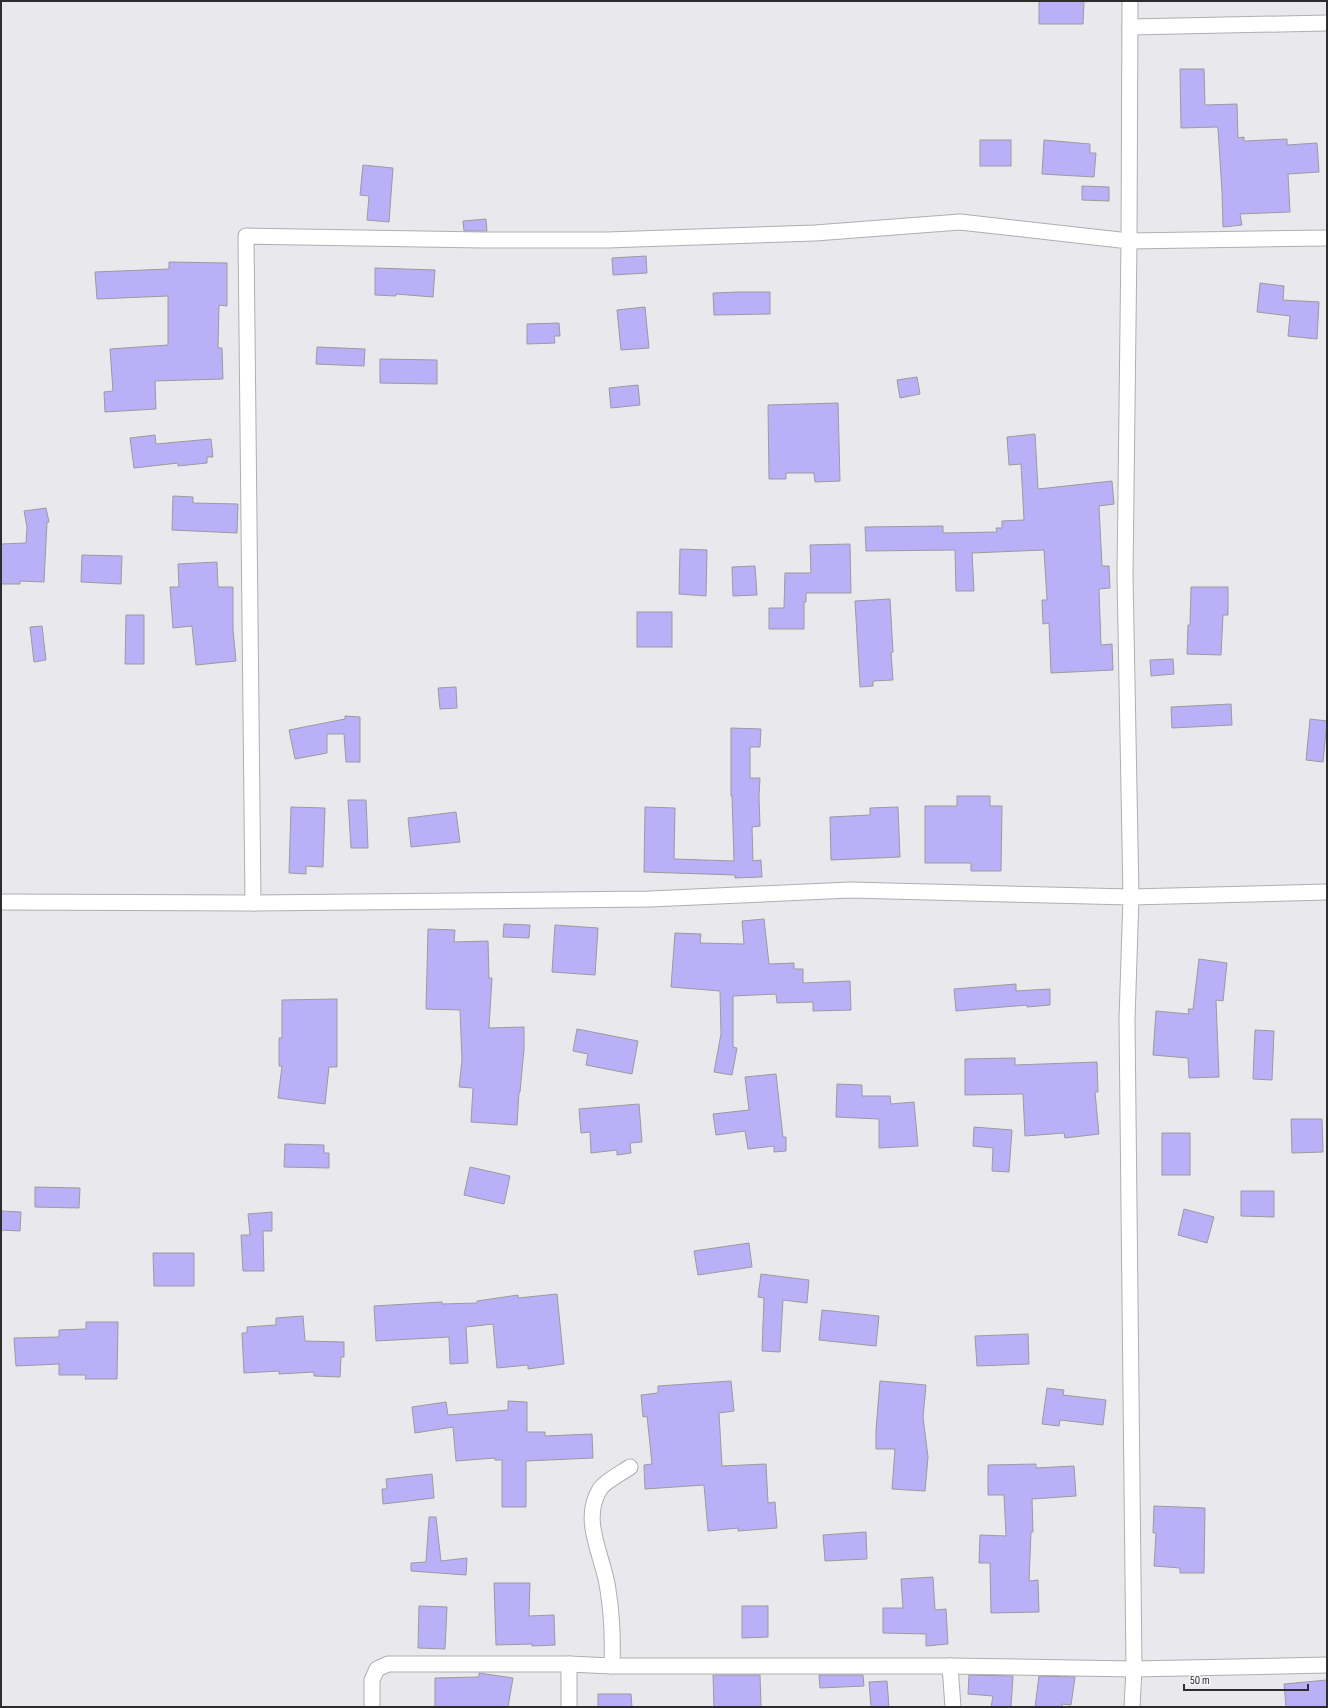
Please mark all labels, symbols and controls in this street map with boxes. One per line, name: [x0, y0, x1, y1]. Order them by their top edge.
scale bar: [1184, 1666, 1308, 1692]
text: 50 m: [1190, 1673, 1210, 1688]

